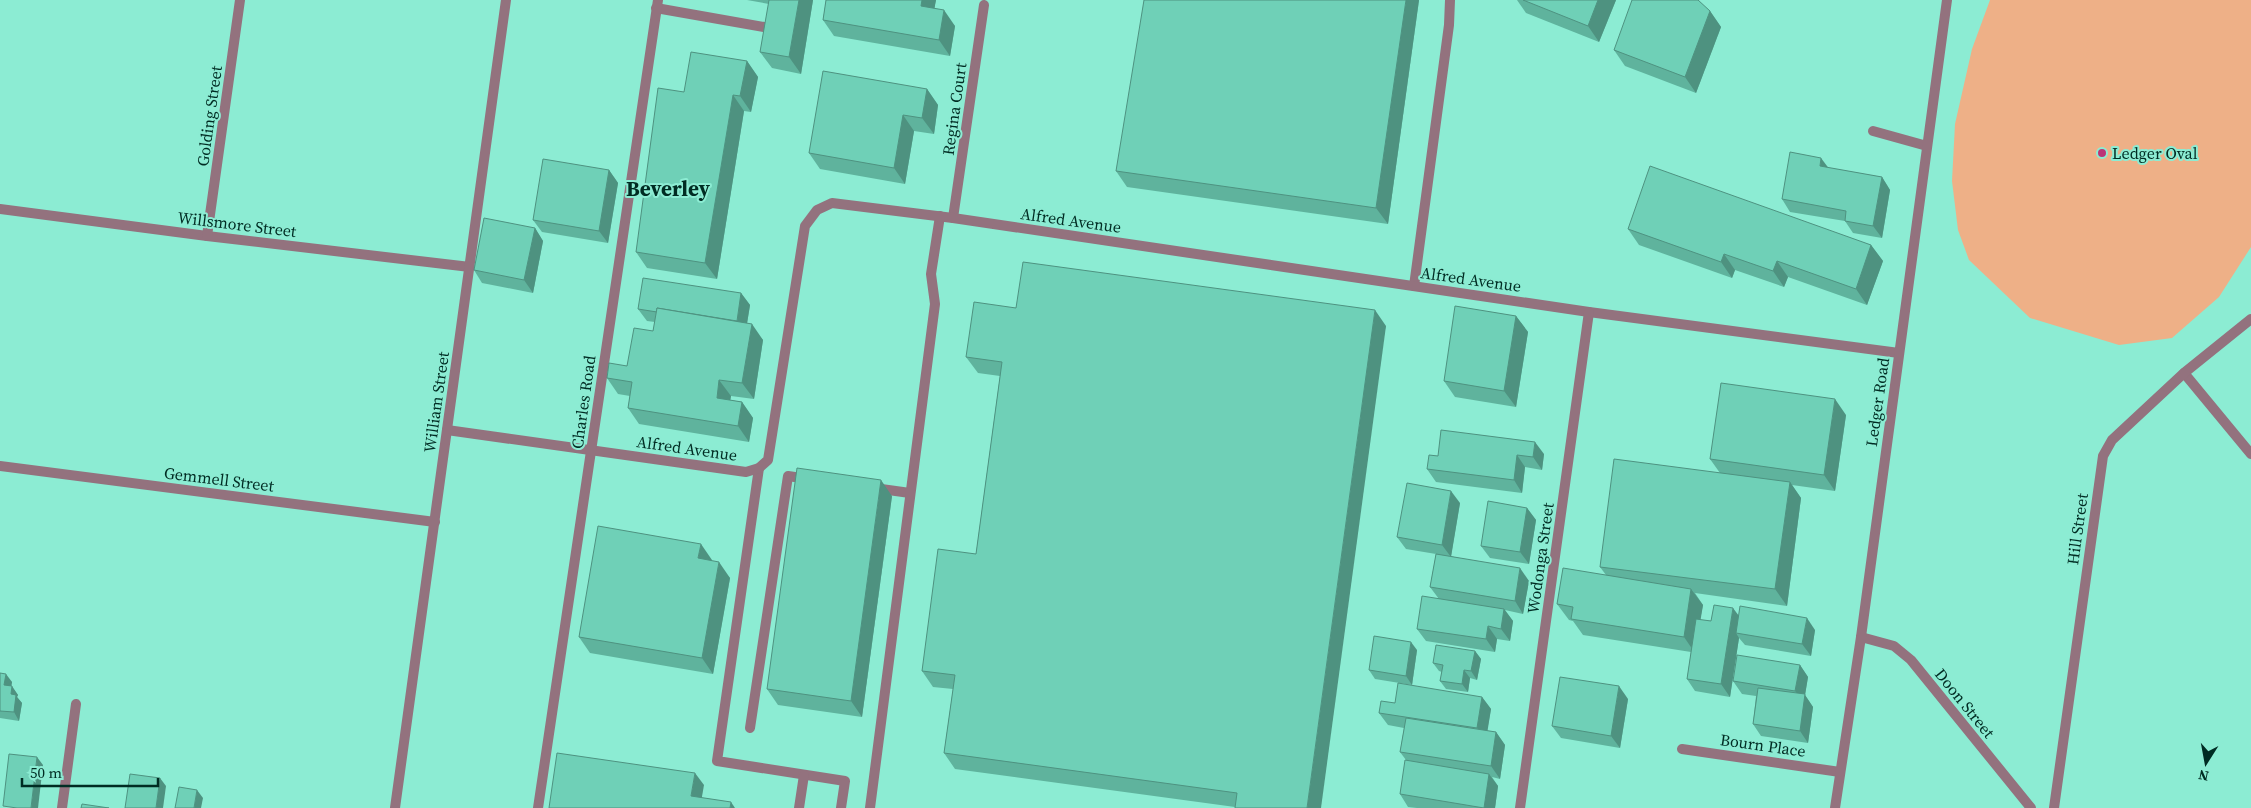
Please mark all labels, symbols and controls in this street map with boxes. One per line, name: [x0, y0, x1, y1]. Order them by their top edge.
street label: Regina Court: [937, 60, 971, 157]
street label: Golding Street: [191, 64, 227, 168]
place label: Ledger Oval: [2112, 142, 2198, 164]
marker: Ledger Oval: [2096, 147, 2108, 159]
district label: Beverley: [626, 174, 711, 203]
street label: Alfred Avenue: [1019, 202, 1123, 238]
street label: Willsmore Street: [176, 206, 298, 242]
street label: Alfred Avenue: [1419, 261, 1523, 297]
street label: William Street: [418, 349, 454, 454]
street label: Charles Road: [566, 354, 600, 450]
street label: Ledger Road: [1860, 356, 1894, 448]
street label: Alfred Avenue: [635, 430, 739, 466]
street label: Gemmell Street: [163, 461, 276, 497]
street label: Hill Street: [2061, 491, 2093, 566]
street label: Wodonga Street: [1521, 500, 1559, 615]
street label: Doon Street: [1930, 664, 2000, 743]
street label: Bourn Place: [1719, 728, 1807, 762]
north arrow: [2181, 738, 2231, 788]
scale bar: [22, 756, 159, 788]
text: 50 m: [30, 762, 62, 783]
text: N: [2197, 765, 2210, 787]

